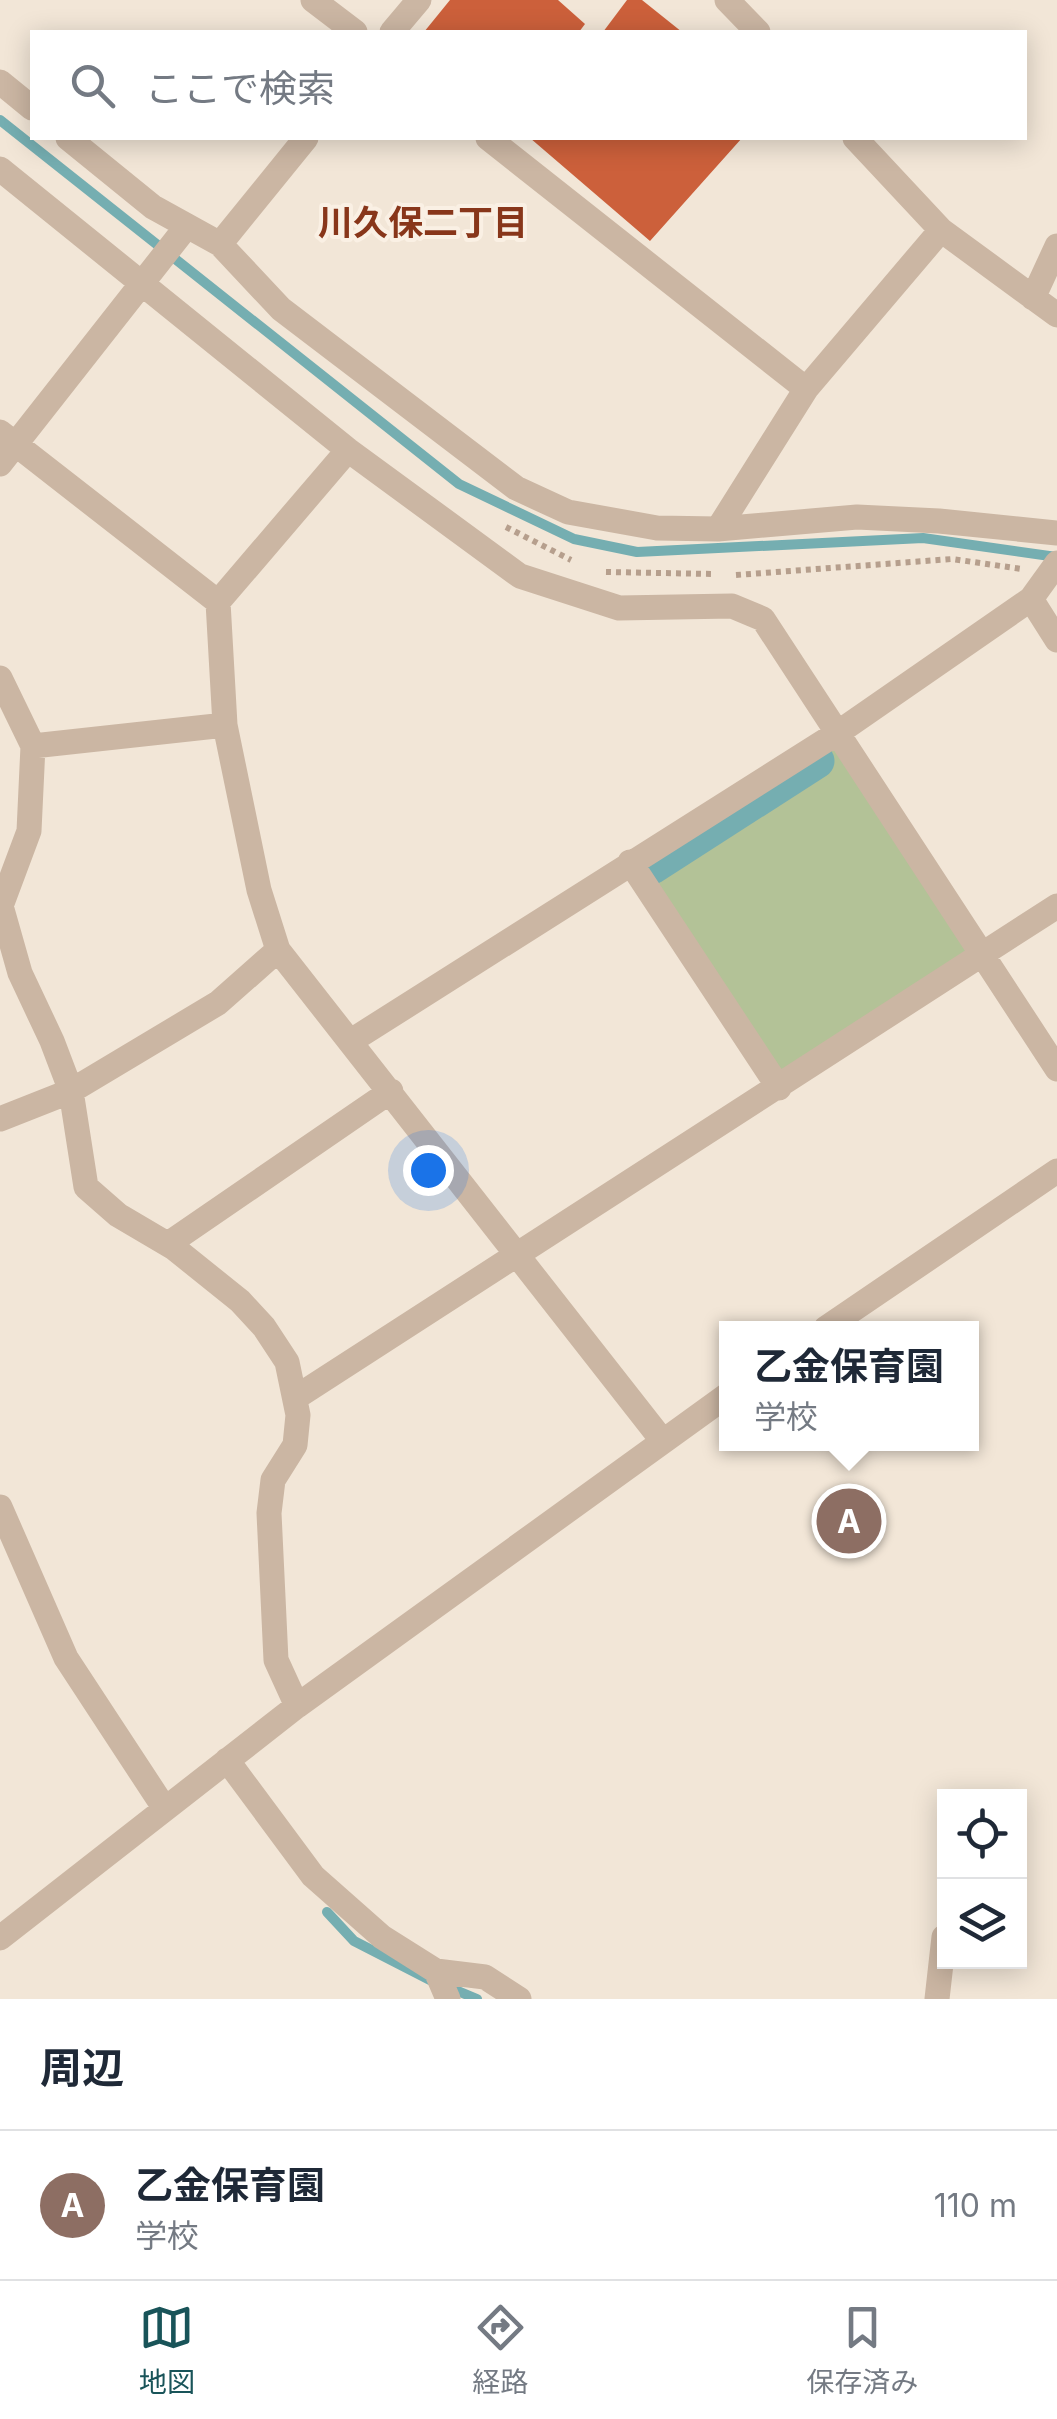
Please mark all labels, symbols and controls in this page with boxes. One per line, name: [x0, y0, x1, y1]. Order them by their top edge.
search box: [30, 30, 1027, 140]
icon: search: [65, 58, 120, 113]
text: ここで検索: [145, 65, 335, 111]
district label: 川久保二丁目: [318, 201, 528, 243]
your location: [403, 1145, 454, 1196]
popup: [719, 1321, 979, 1451]
text: 乙金保育園: [754, 1343, 944, 1389]
text: 学校: [754, 1397, 818, 1436]
pin: A: [816, 1484, 882, 1558]
map controls: [937, 1789, 1027, 1969]
button: locate: [937, 1789, 1027, 1879]
button: layers: [937, 1879, 1027, 1969]
text: 周辺: [40, 2042, 124, 2093]
text: 乙金保育園: [135, 2162, 325, 2208]
text: A: [61, 2186, 84, 2225]
text: 110 m: [934, 2186, 1017, 2225]
text: 学校: [135, 2216, 199, 2255]
tab: 地図: [139, 2300, 195, 2400]
tab: 経路: [472, 2300, 528, 2400]
tab: 保存済み: [806, 2300, 918, 2400]

